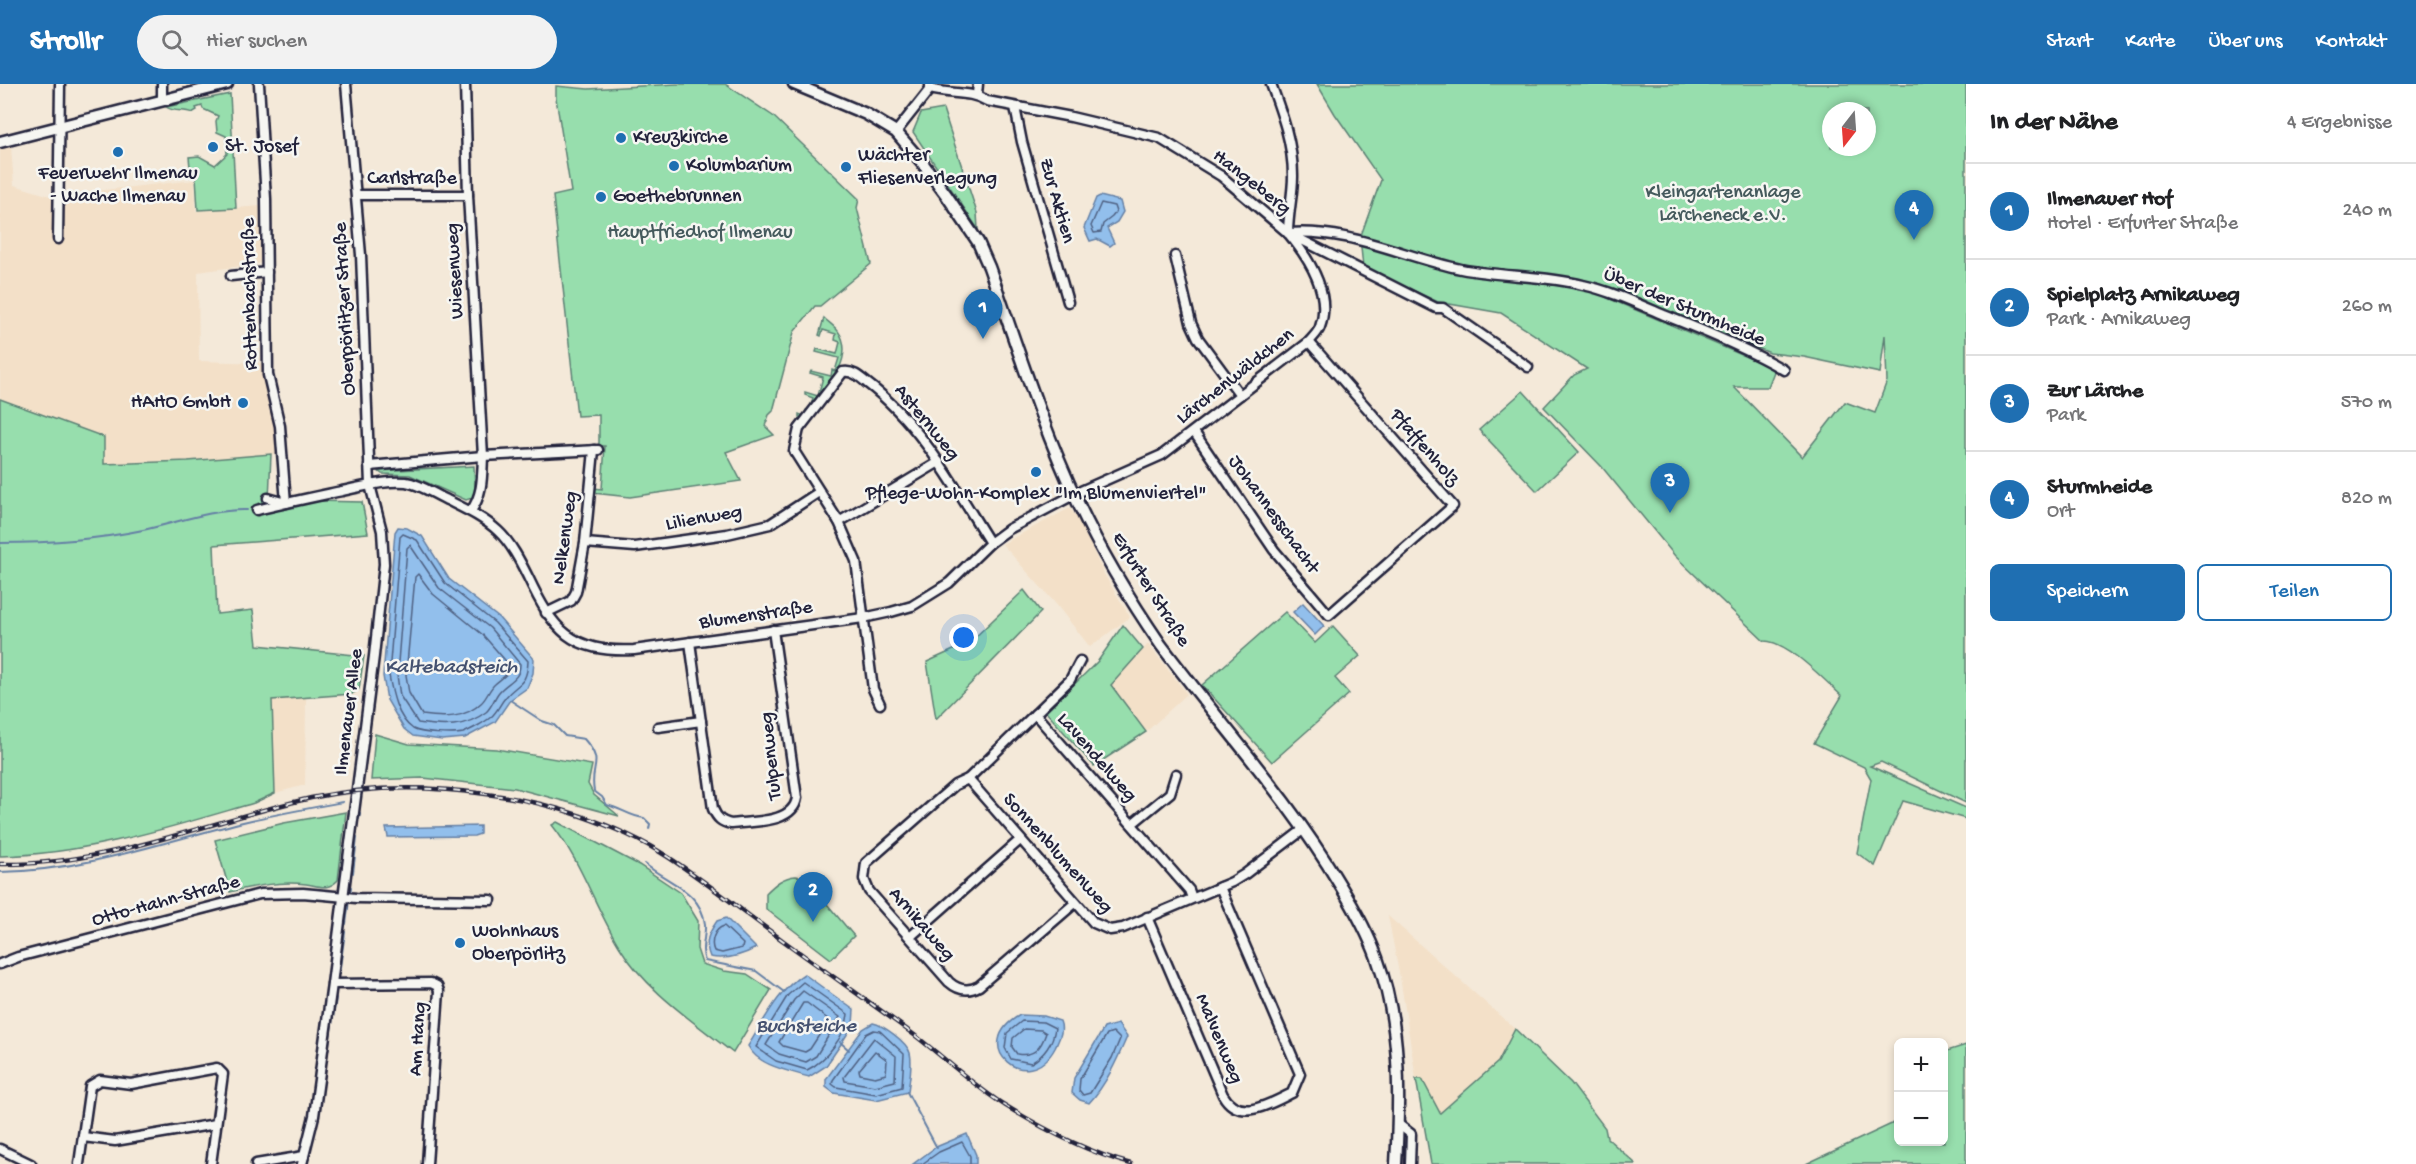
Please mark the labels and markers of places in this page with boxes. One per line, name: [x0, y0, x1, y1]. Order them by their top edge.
place label: Kreuzkirche: [633, 127, 728, 150]
marker: Kreuzkirche: [614, 131, 628, 145]
place label: St. Josef: [225, 136, 300, 159]
marker: St. Josef: [206, 140, 220, 154]
marker: Feuerwehr Ilmenau - Wache Ilmenau: [111, 145, 125, 159]
place label: Wächter Fliesenverlegung: [857, 145, 997, 191]
place label: Kolumbarium: [686, 155, 792, 178]
marker: Kolumbarium: [667, 159, 681, 173]
marker: Wächter Fliesenverlegung: [839, 160, 853, 174]
place label: Feuerwehr Ilmenau - Wache Ilmenau: [37, 163, 198, 209]
place label: Goethebrunnen: [613, 186, 742, 209]
marker: Goethebrunnen: [594, 190, 608, 204]
pin: 4: [1894, 190, 1934, 240]
pin: 1: [964, 290, 1002, 339]
place label: HAHO GmbH: [131, 392, 232, 415]
marker: HAHO GmbH: [236, 396, 250, 410]
pin: 3: [1650, 464, 1690, 513]
marker: Pflege-Wohn-Komplex "Im Blumenviertel": [1029, 465, 1043, 479]
place label: Pflege-Wohn-Komplex "Im Blumenviertel": [864, 483, 1207, 506]
pin: 2: [794, 872, 832, 922]
place label: Wohnhaus Oberpörlitz: [472, 921, 566, 967]
marker: Wohnhaus Oberpörlitz: [453, 936, 467, 950]

